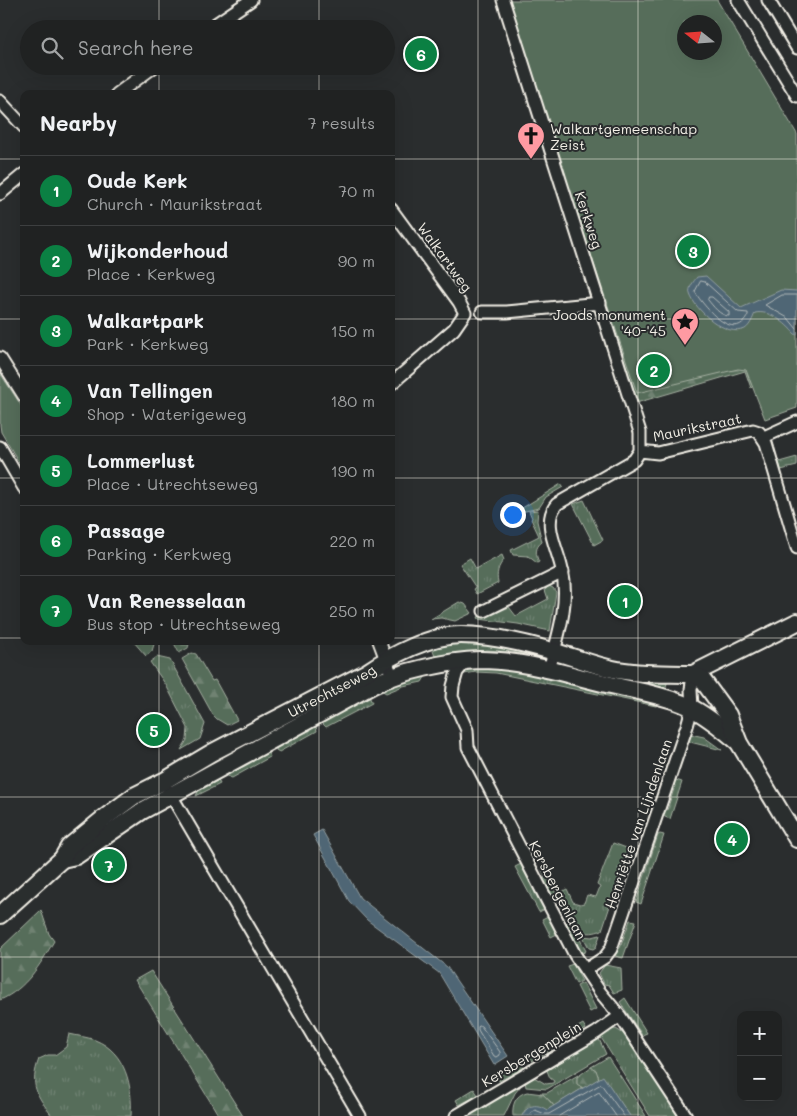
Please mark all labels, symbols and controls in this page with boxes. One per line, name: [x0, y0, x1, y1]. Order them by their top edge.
north arrow: [677, 15, 722, 60]
search box: [20, 20, 395, 75]
icon: search: [38, 34, 66, 62]
text: Search here: [78, 35, 194, 60]
pin: 6: [405, 35, 437, 73]
text: Nearby: [40, 109, 117, 136]
text: 7 results: [308, 112, 375, 133]
place label: Walkartgemeenschap Zeist: [550, 119, 697, 154]
church icon: Walkartgemeenschap Zeist: [516, 121, 546, 160]
text: Oude Kerk: [87, 168, 187, 193]
text: 1: [52, 180, 60, 201]
text: 70 m: [338, 180, 375, 201]
street label: Kerkweg: [571, 189, 607, 251]
text: Church · Maurikstraat: [87, 193, 263, 214]
street label: Walkartweg: [413, 218, 477, 296]
pin: 3: [677, 232, 709, 270]
text: Wijkonderhoud: [87, 238, 228, 263]
text: 2: [52, 250, 60, 271]
text: 90 m: [338, 250, 375, 271]
text: Place · Kerkweg: [87, 263, 215, 284]
place label: Joods monument '40-'45: [553, 305, 666, 340]
place icon: Joods monument '40-'45: [670, 307, 700, 346]
text: Walkartpark: [87, 308, 204, 333]
text: 3: [51, 320, 61, 341]
text: 150 m: [331, 320, 375, 341]
text: Park · Kerkweg: [87, 333, 208, 354]
pin: 2: [638, 351, 670, 389]
text: Van Tellingen: [87, 378, 213, 403]
text: 4: [51, 390, 61, 411]
text: 180 m: [330, 390, 375, 411]
text: Shop · Waterigeweg: [87, 403, 246, 424]
street label: Maurikstraat: [651, 408, 743, 446]
text: Lommerlust: [87, 448, 195, 473]
text: 5: [51, 460, 61, 481]
text: 190 m: [331, 460, 375, 481]
text: Place · Utrechtseweg: [87, 473, 258, 494]
your location: [500, 502, 526, 528]
text: Passage: [87, 518, 165, 543]
text: 6: [51, 530, 61, 551]
text: 220 m: [329, 530, 375, 551]
text: Parking · Kerkweg: [87, 543, 231, 564]
pin: 1: [609, 582, 641, 620]
text: Van Renesselaan: [87, 588, 246, 613]
text: 7: [52, 600, 60, 621]
text: 250 m: [329, 600, 375, 621]
text: Bus stop · Utrechtseweg: [87, 613, 280, 634]
street label: Utrechtseweg: [284, 660, 379, 721]
pin: 5: [138, 711, 170, 749]
street label: Henriëtte van Lijndenlaan: [600, 737, 676, 911]
pin: 4: [716, 820, 748, 858]
street label: Kersbergenlaan: [525, 837, 591, 943]
pin: 7: [93, 846, 125, 884]
map controls: [737, 1011, 782, 1101]
button: +: [737, 1011, 782, 1056]
street label: Kersbergenplein: [478, 1017, 584, 1091]
button: −: [737, 1056, 782, 1101]

